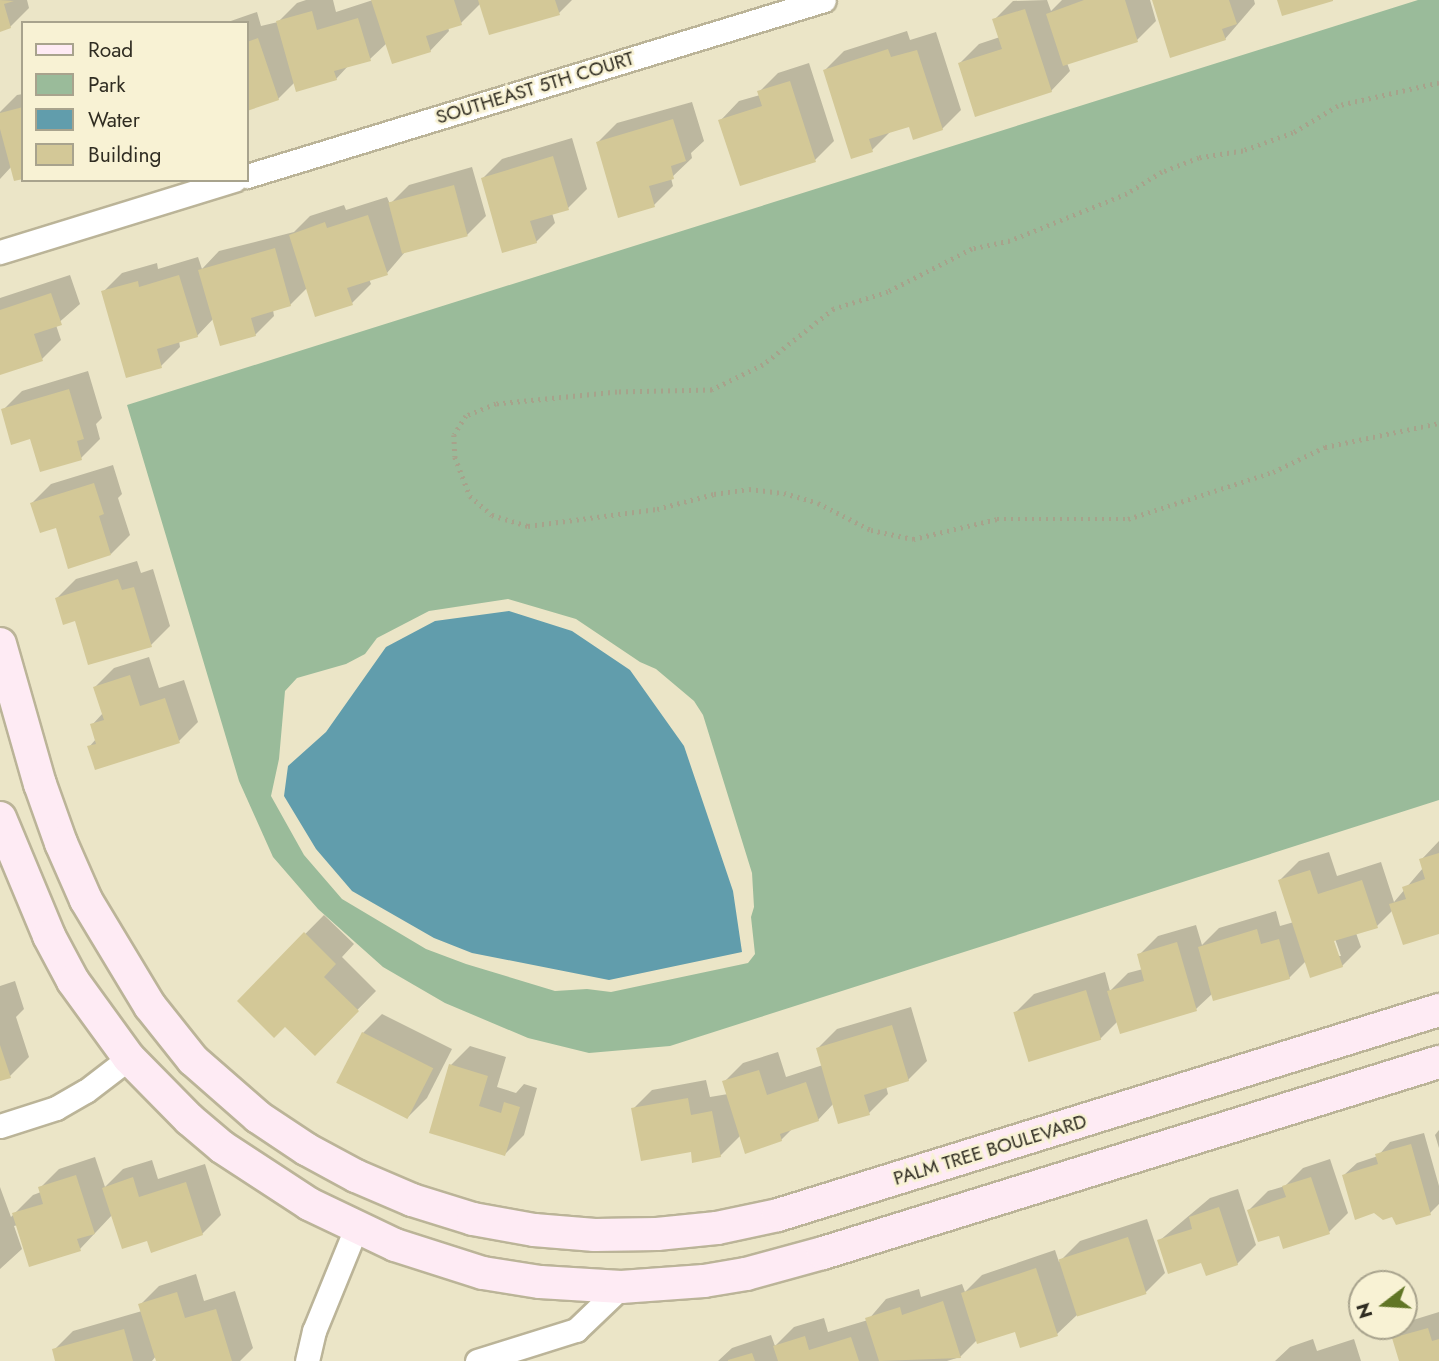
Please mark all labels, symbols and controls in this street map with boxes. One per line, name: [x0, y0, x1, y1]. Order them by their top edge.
legend: [21, 21, 248, 182]
text: Road: [88, 35, 133, 65]
street label: SOUTHEAST 5TH COURT: [433, 47, 637, 129]
text: Park: [88, 70, 125, 100]
text: Water: [88, 105, 140, 135]
text: Building: [88, 140, 161, 170]
street label: PALM TREE BOULEVARD: [891, 1110, 1089, 1190]
north arrow: [1348, 1270, 1418, 1340]
text: N: [1349, 1300, 1379, 1322]

